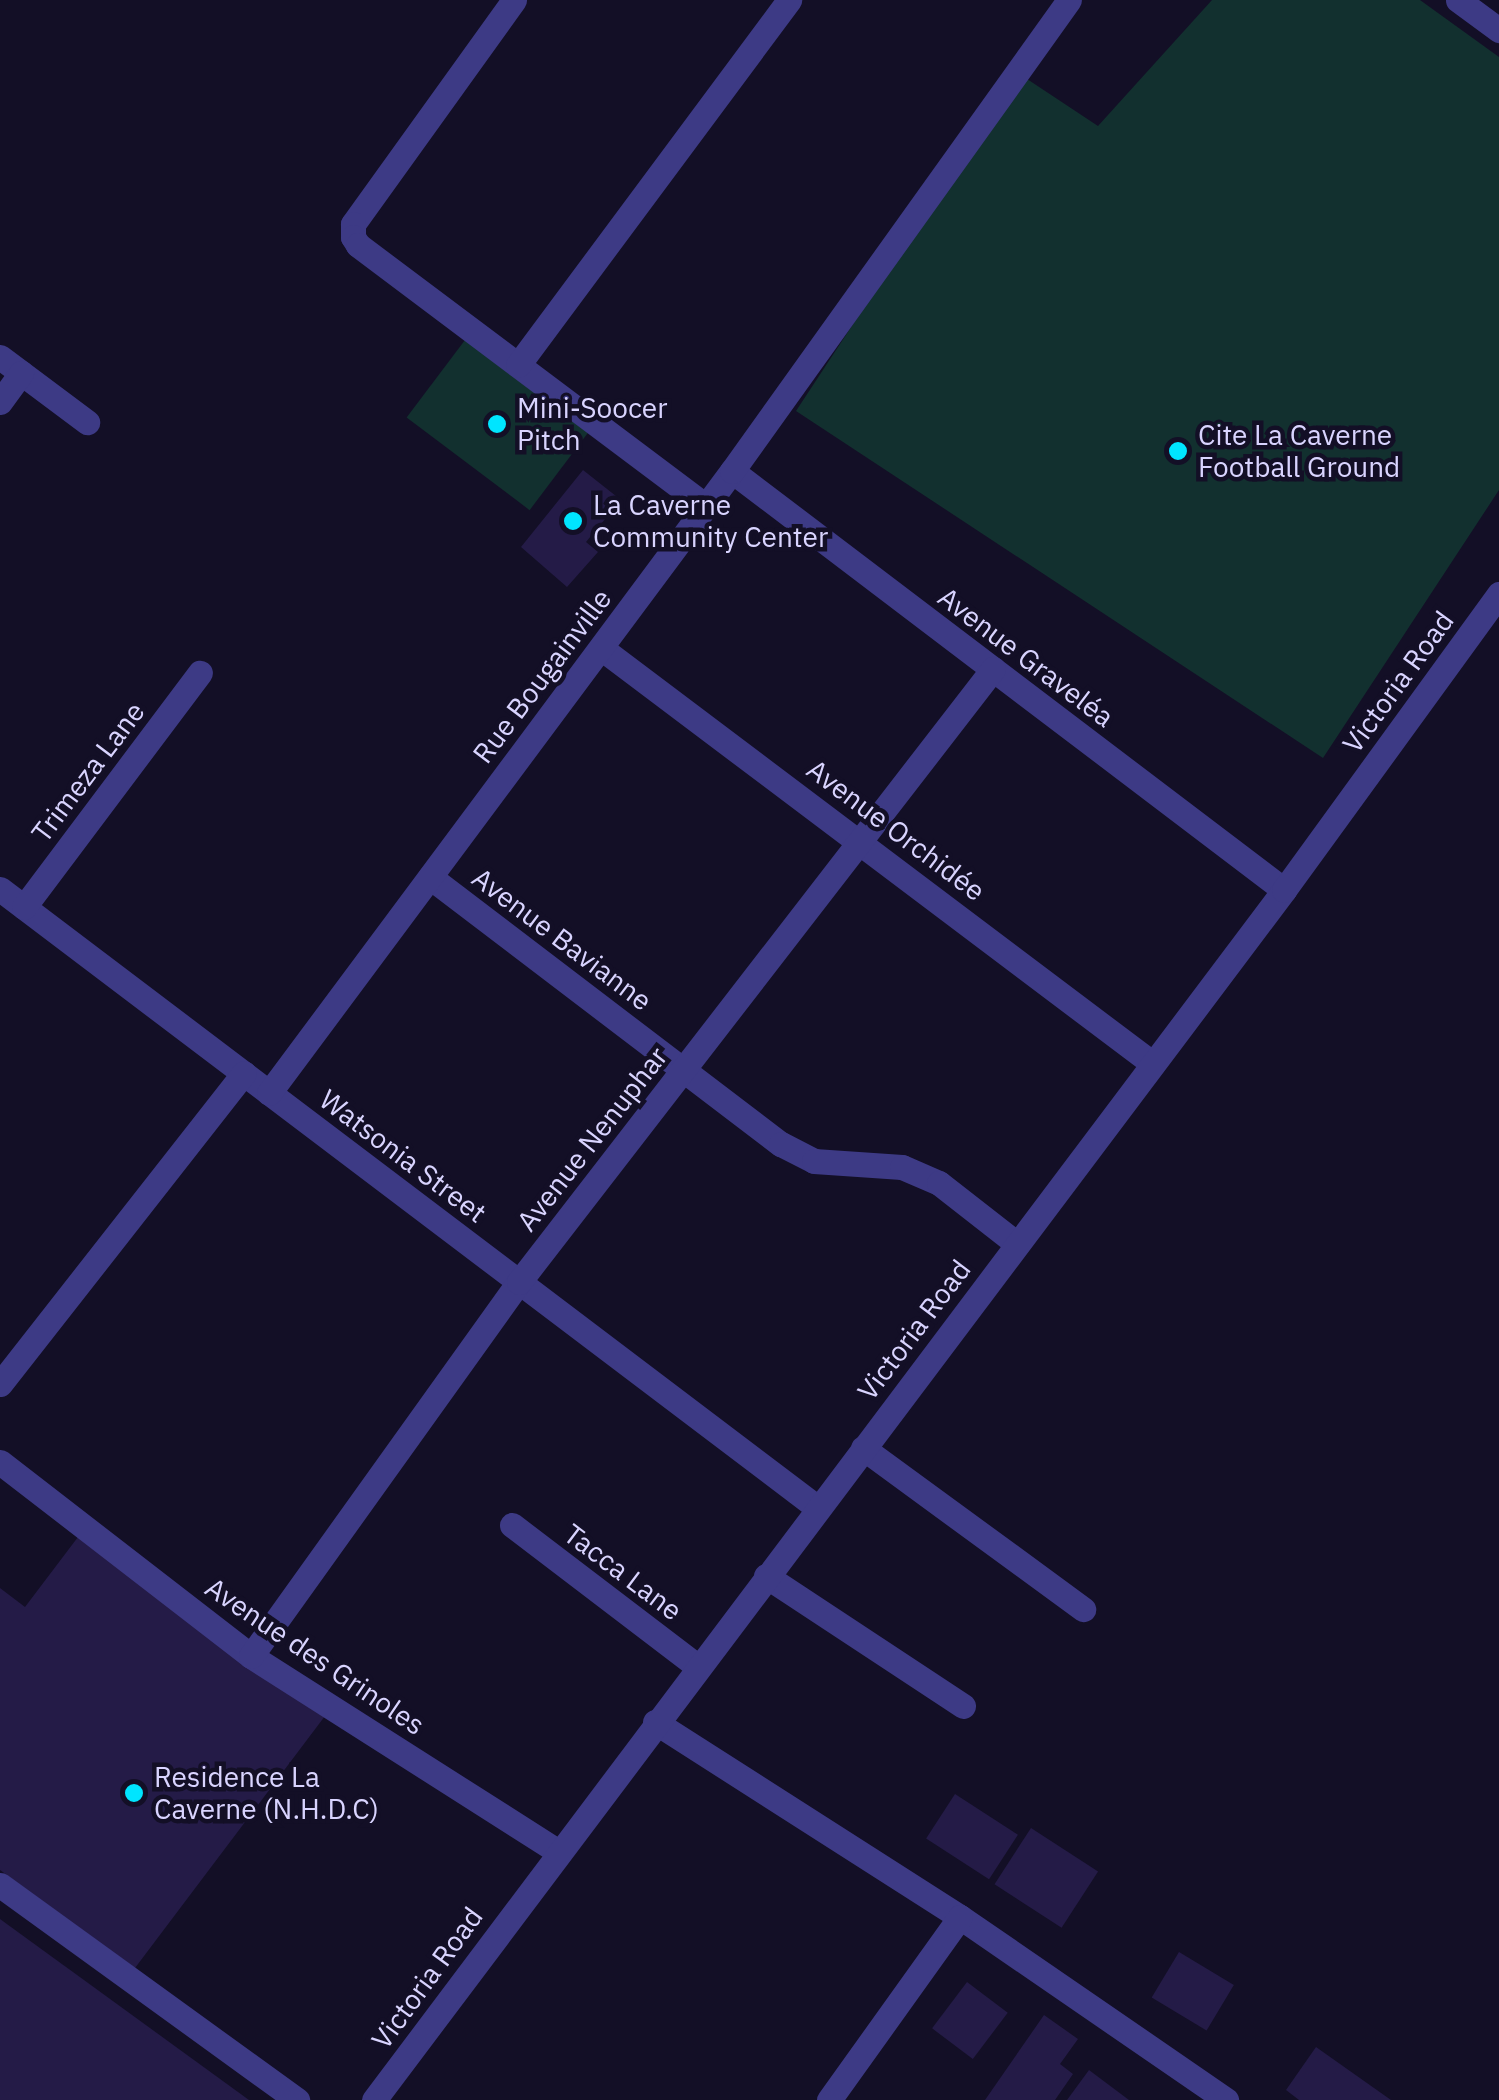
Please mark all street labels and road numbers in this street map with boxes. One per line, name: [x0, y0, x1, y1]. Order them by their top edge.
street label: Avenue Graveléa: [932, 580, 1120, 734]
street label: Rue Bougainville: [466, 582, 618, 770]
street label: Victoria Road: [1335, 605, 1461, 759]
street label: Trimeza Lane: [24, 695, 152, 849]
street label: Avenue Orchidée: [800, 752, 992, 908]
street label: Avenue Bavianne: [466, 861, 658, 1017]
street label: Avenue Nenuphar: [510, 1040, 674, 1238]
street label: Watsonia Street: [313, 1082, 493, 1230]
street label: Victoria Road: [850, 1253, 978, 1407]
street label: Tacca Lane: [557, 1517, 689, 1627]
street label: Avenue des Grinoles: [199, 1570, 431, 1742]
street label: Victoria Road: [364, 1901, 490, 2055]

